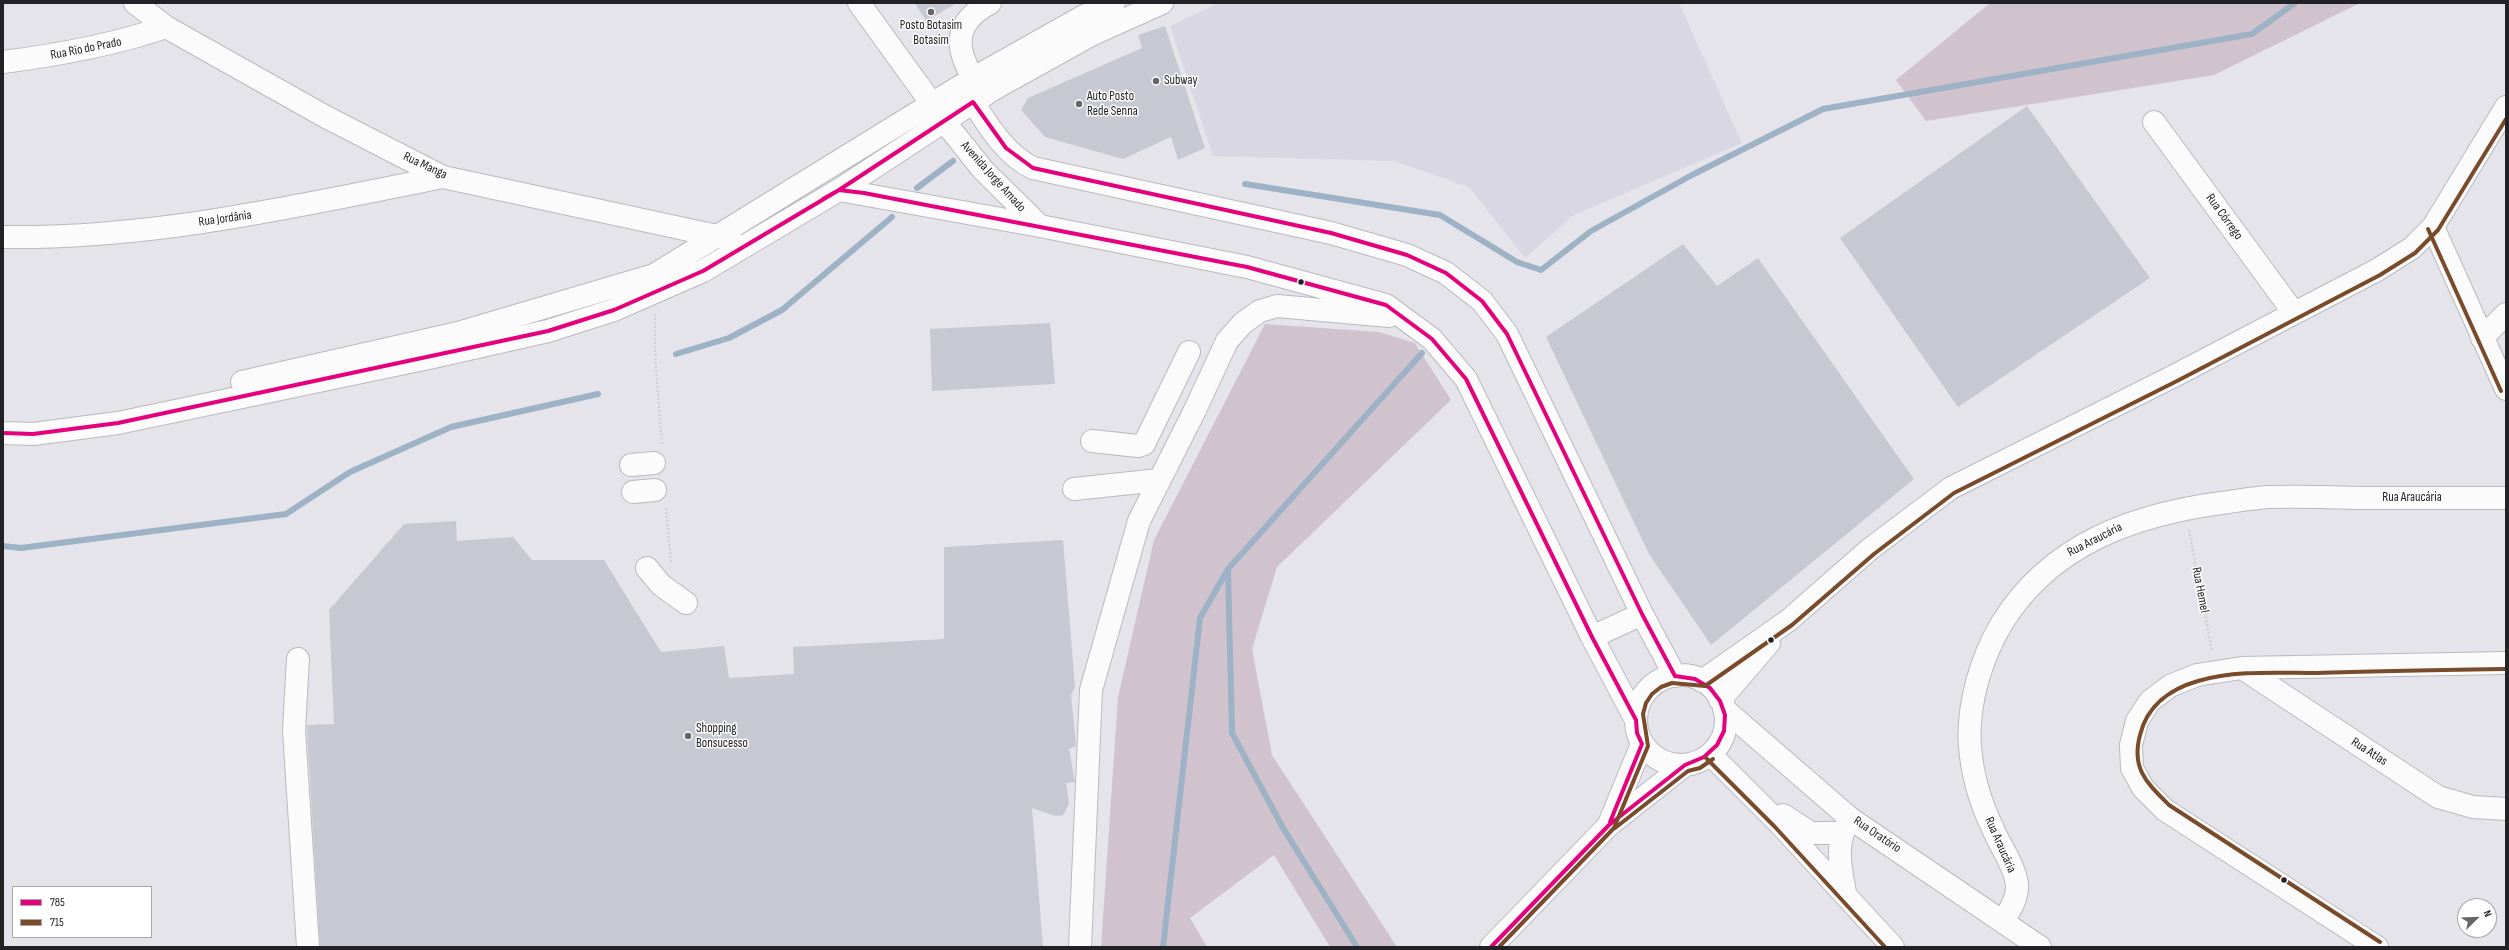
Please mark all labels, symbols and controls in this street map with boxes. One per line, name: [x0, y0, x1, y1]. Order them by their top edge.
marker: Posto Botasim Botasim: [926, 7, 936, 17]
place label: Posto Botasim Botasim: [900, 18, 962, 49]
street label: Rua Rio do Prado: [49, 34, 123, 64]
place label: Subway: [1164, 73, 1197, 89]
marker: Subway: [1151, 76, 1161, 86]
place label: Auto Posto Rede Senna: [1087, 89, 1138, 120]
marker: Auto Posto Rede Senna: [1074, 99, 1084, 109]
street label: Avenida Jorge Amado: [957, 138, 1029, 216]
street label: Rua Manga: [400, 149, 450, 183]
street label: Rua Córrego: [2202, 191, 2246, 243]
street label: Rua Jordânia: [197, 208, 253, 230]
unlabelled marker: [1296, 277, 1306, 287]
street label: Rua Araucária: [2382, 490, 2442, 506]
street label: Rua Araucária: [2065, 520, 2125, 560]
street label: Rua Hemel: [2188, 566, 2212, 614]
unlabelled marker: [1766, 635, 1776, 645]
place label: Shopping Bonsucesso: [696, 721, 748, 752]
marker: Shopping Bonsucesso: [683, 731, 693, 741]
street label: Rua Atlas: [2348, 735, 2390, 769]
street label: Rua Oratório: [1850, 813, 1904, 857]
street label: Rua Araucária: [1981, 815, 2019, 875]
unlabelled marker: [2279, 875, 2289, 885]
legend: [12, 886, 152, 938]
text: 785: [50, 895, 65, 910]
north arrow: [2457, 898, 2497, 938]
text: N: [2480, 908, 2495, 919]
text: 715: [50, 915, 64, 930]

